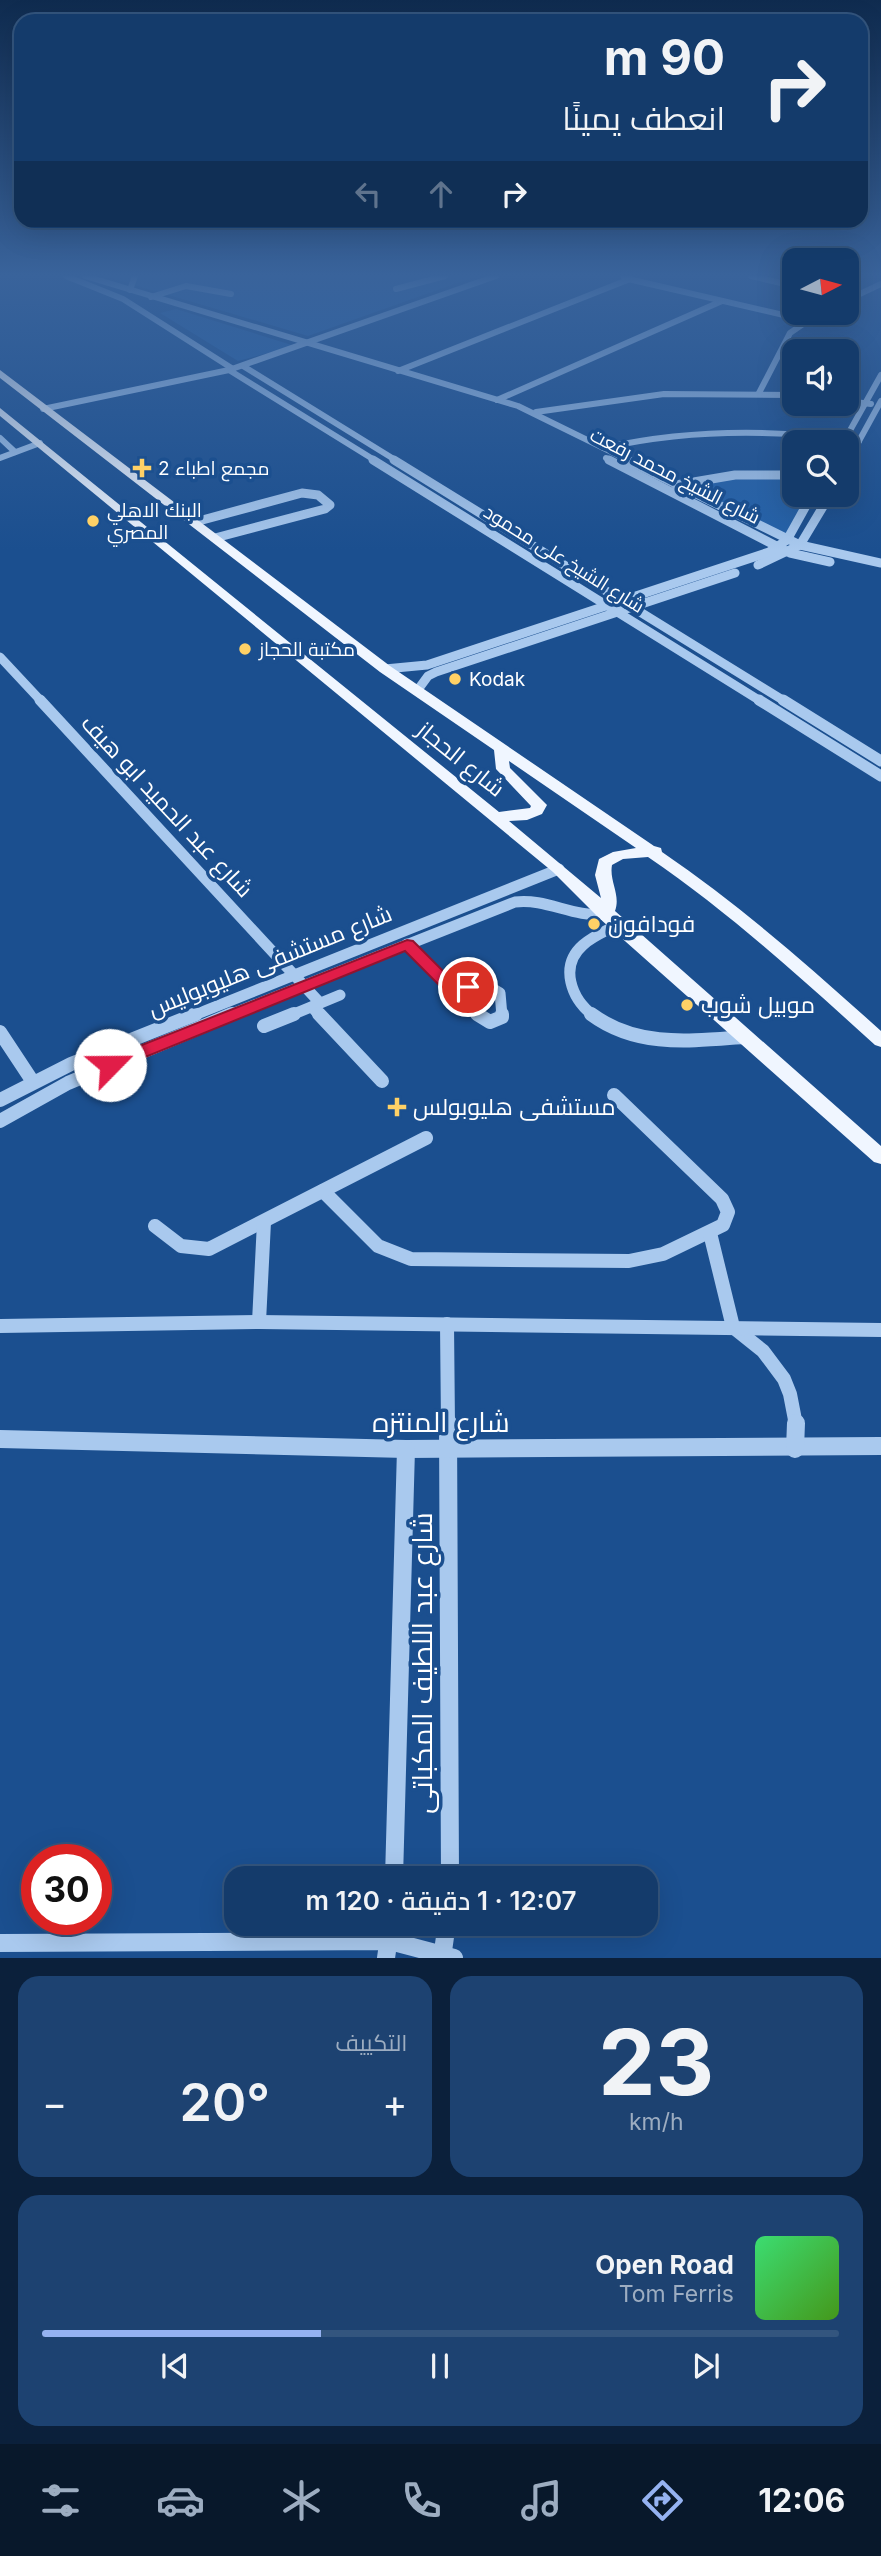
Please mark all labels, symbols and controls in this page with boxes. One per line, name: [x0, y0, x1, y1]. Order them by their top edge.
text: 90 m: [604, 28, 725, 87]
icon: right: [749, 42, 840, 133]
text: انعطف يمينًا: [562, 99, 725, 138]
icon: left: [349, 175, 387, 213]
icon: ahead: [422, 175, 460, 213]
icon: right: [495, 175, 533, 213]
north arrow: [782, 248, 859, 326]
map controls: [782, 248, 859, 507]
button: sound: [782, 339, 859, 416]
street label: شارع الشيخ محمد رفعت: [585, 423, 764, 531]
button: search: [782, 430, 859, 507]
place label: مجمع اطباء 2: [158, 457, 270, 482]
marker: مجمع اطباء 2: [132, 458, 152, 478]
place label: البنك الاهلي المصري: [107, 499, 202, 547]
street label: شارع الشيخ على محمود: [478, 500, 648, 619]
marker: البنك الاهلي المصري: [85, 513, 101, 529]
place label: مكتبة الحجاز: [258, 638, 355, 661]
marker: مكتبة الحجاز: [237, 641, 253, 657]
place label: Kodak: [469, 668, 526, 691]
marker: Kodak: [447, 671, 463, 687]
street label: شارع عبد الحميد ابو هيف: [74, 709, 259, 904]
street label: شارع الحجاز: [409, 714, 510, 804]
street label: شارع مستشفى هليوبوليس: [144, 899, 397, 1025]
place label: فودافون: [608, 910, 695, 938]
marker: فودافون: [586, 916, 602, 932]
pin: [438, 957, 498, 1017]
icon: arrive: [449, 968, 487, 1006]
place label: موبيل شوب: [701, 991, 815, 1019]
marker: موبيل شوب: [679, 997, 695, 1013]
position arrow: [73, 1028, 147, 1102]
place label: مستشفى هليوبولس: [413, 1093, 615, 1121]
marker: مستشفى هليوبولس: [387, 1097, 407, 1117]
street label: شارع المنتزه: [372, 1405, 510, 1441]
street label: شارع عبد اللطيف المكباتى: [405, 1512, 441, 1814]
speed limit sign: 30: [21, 1844, 112, 1935]
text: 12:07 · 1 دقيقة · 120 m: [305, 1885, 577, 1916]
text: 23: [598, 2007, 714, 2117]
text: التكييف: [335, 2029, 408, 2057]
text: 20°: [179, 2071, 270, 2134]
text: −: [42, 2080, 67, 2126]
text: +: [382, 2080, 408, 2126]
text: km/h: [629, 2108, 684, 2136]
text: Open Road: [595, 2249, 734, 2280]
text: Tom Ferris: [619, 2280, 734, 2308]
icon: previous: [156, 2347, 194, 2385]
icon: pause: [421, 2347, 459, 2385]
icon: next: [687, 2347, 725, 2385]
icon: filters: [36, 2476, 85, 2525]
icon: car: [156, 2476, 205, 2525]
icon: climate: [277, 2476, 326, 2525]
icon: phone: [397, 2476, 446, 2525]
icon: music: [517, 2476, 566, 2525]
icon: directions: [638, 2476, 687, 2525]
text: 12:06: [758, 2481, 845, 2520]

